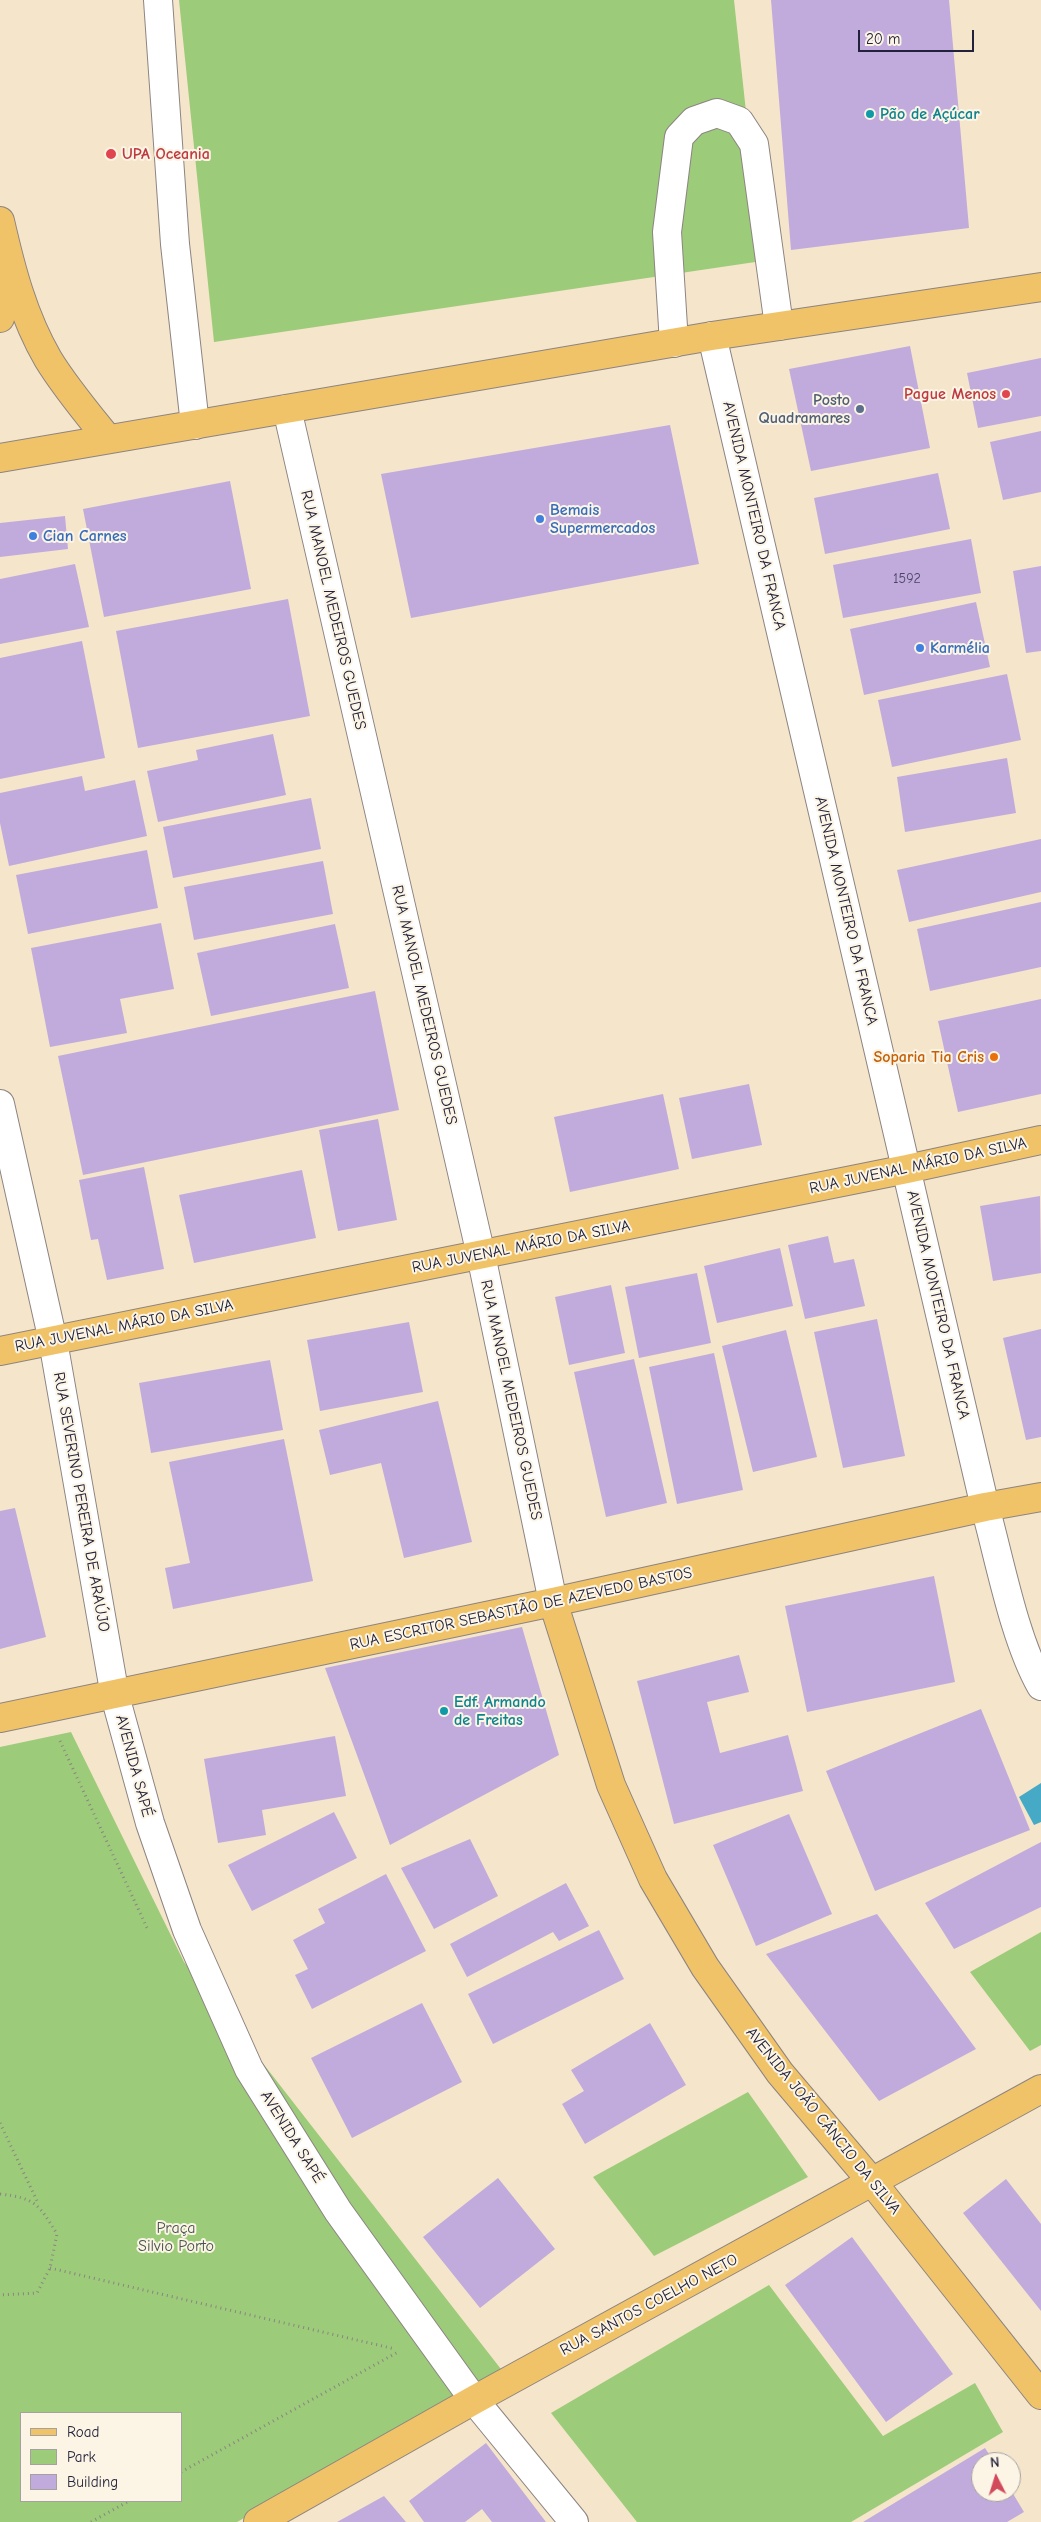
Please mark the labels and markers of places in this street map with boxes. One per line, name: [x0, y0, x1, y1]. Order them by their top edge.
place label: Pão de Açúcar: [880, 104, 980, 124]
marker: Pão de Açúcar: [864, 108, 876, 120]
place label: UPA Oceania: [122, 144, 210, 164]
marker: UPA Oceania: [104, 147, 118, 161]
place label: Pague Menos: [904, 384, 996, 404]
marker: Pague Menos: [1000, 388, 1012, 400]
place label: Posto Quadramares: [759, 390, 850, 428]
marker: Posto Quadramares: [854, 403, 866, 415]
place label: Bemais Supermercados: [550, 500, 655, 538]
marker: Bemais Supermercados: [534, 513, 546, 525]
place label: Cian Carnes: [43, 526, 127, 546]
marker: Cian Carnes: [27, 530, 39, 542]
place label: Karmélia: [930, 638, 990, 658]
marker: Karmélia: [914, 642, 926, 654]
place label: Soparia Tia Cris: [874, 1047, 984, 1067]
marker: Soparia Tia Cris: [988, 1051, 1000, 1063]
place label: Edf. Armando de Freitas: [454, 1692, 546, 1730]
marker: Edf. Armando de Freitas: [438, 1705, 450, 1717]

